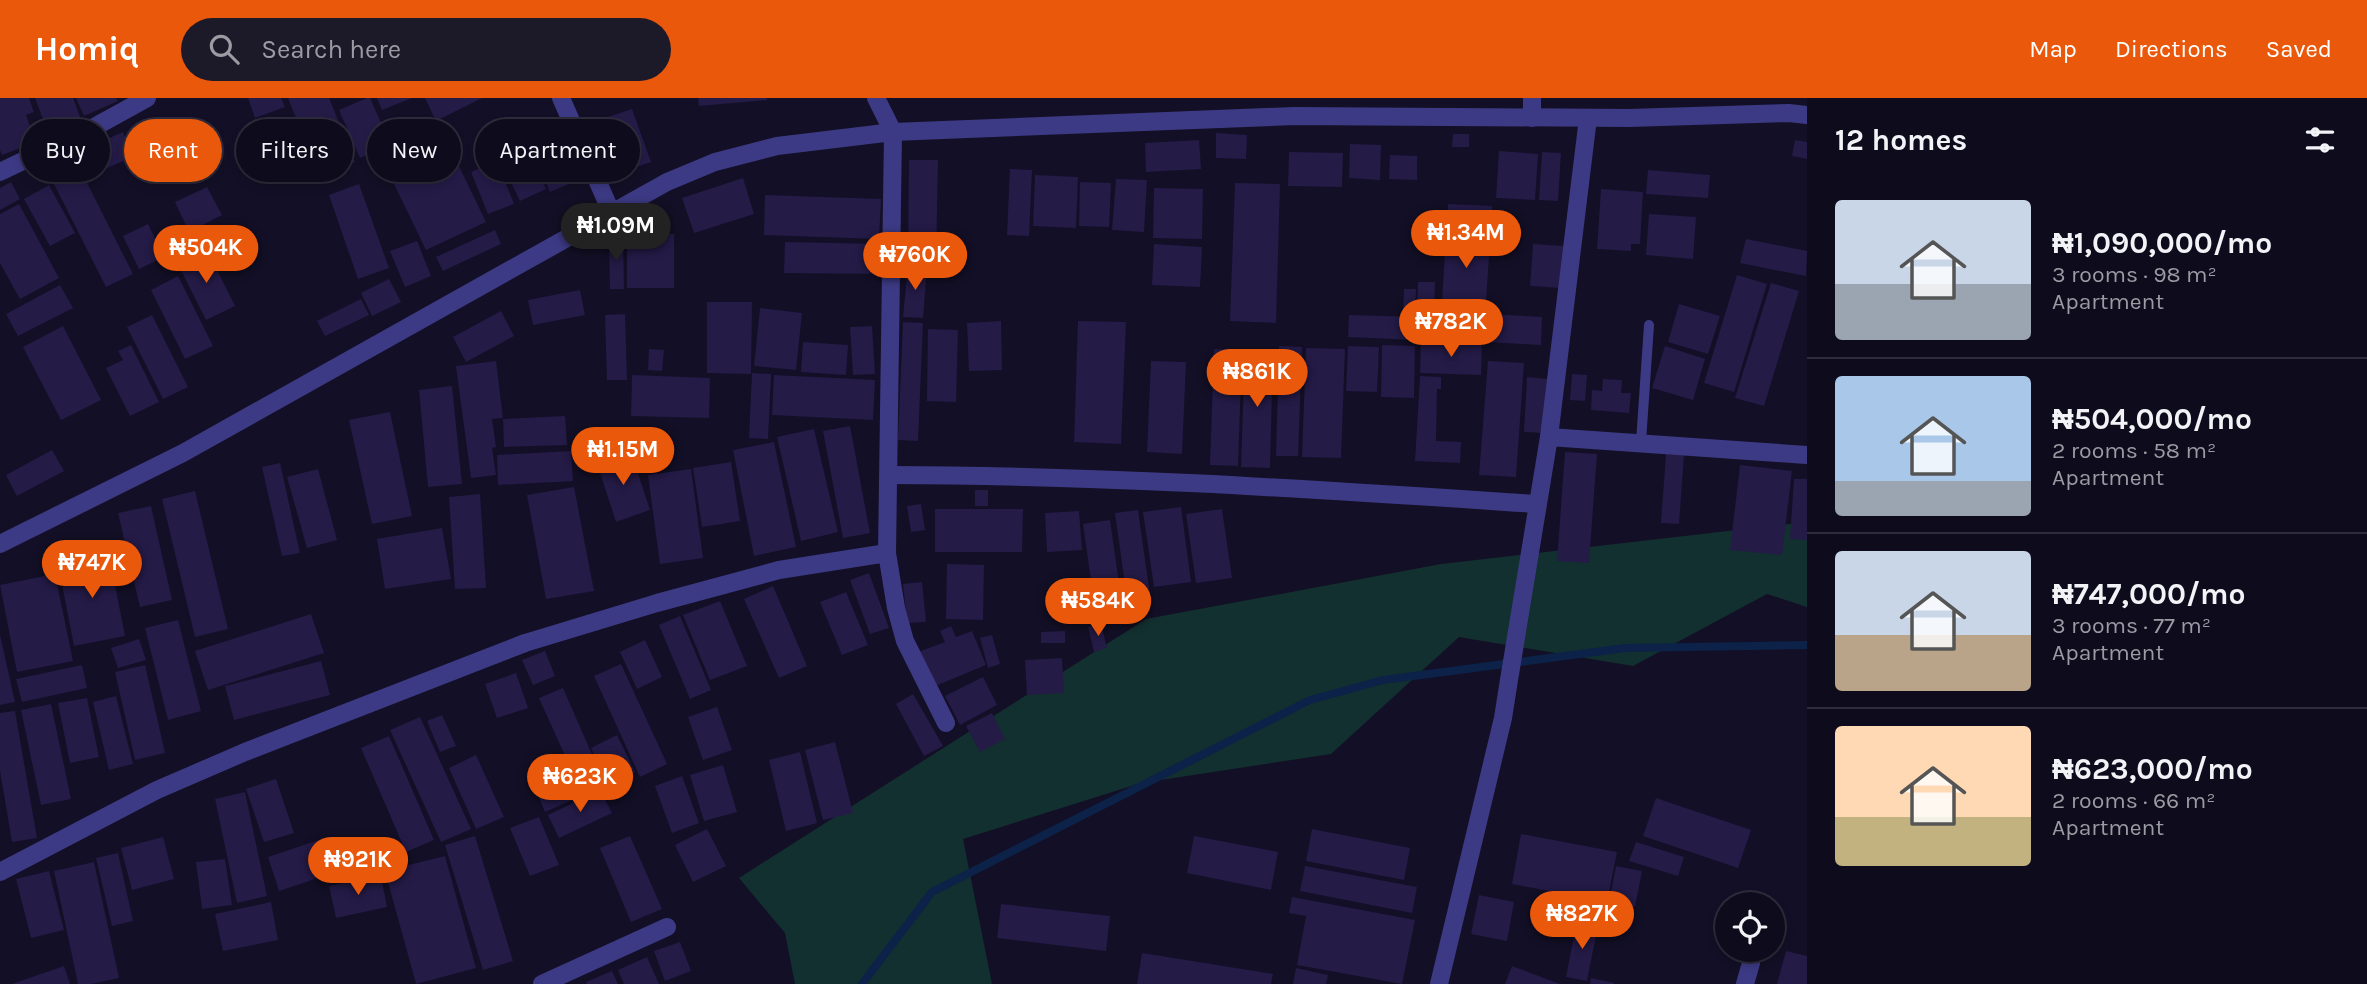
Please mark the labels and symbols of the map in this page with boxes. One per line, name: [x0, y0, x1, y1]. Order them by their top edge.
pin: ₦1.09M: [559, 204, 673, 263]
pin: ₦1.34M: [1409, 211, 1523, 270]
pin: ₦504K: [157, 226, 255, 285]
pin: ₦760K: [866, 232, 964, 292]
pin: ₦782K: [1402, 300, 1500, 359]
pin: ₦861K: [1208, 350, 1306, 409]
pin: ₦1.15M: [566, 428, 680, 487]
pin: ₦747K: [43, 540, 141, 600]
pin: ₦584K: [1049, 578, 1147, 638]
pin: ₦623K: [531, 754, 629, 814]
pin: ₦921K: [309, 838, 407, 897]
pin: ₦827K: [1533, 892, 1631, 951]

